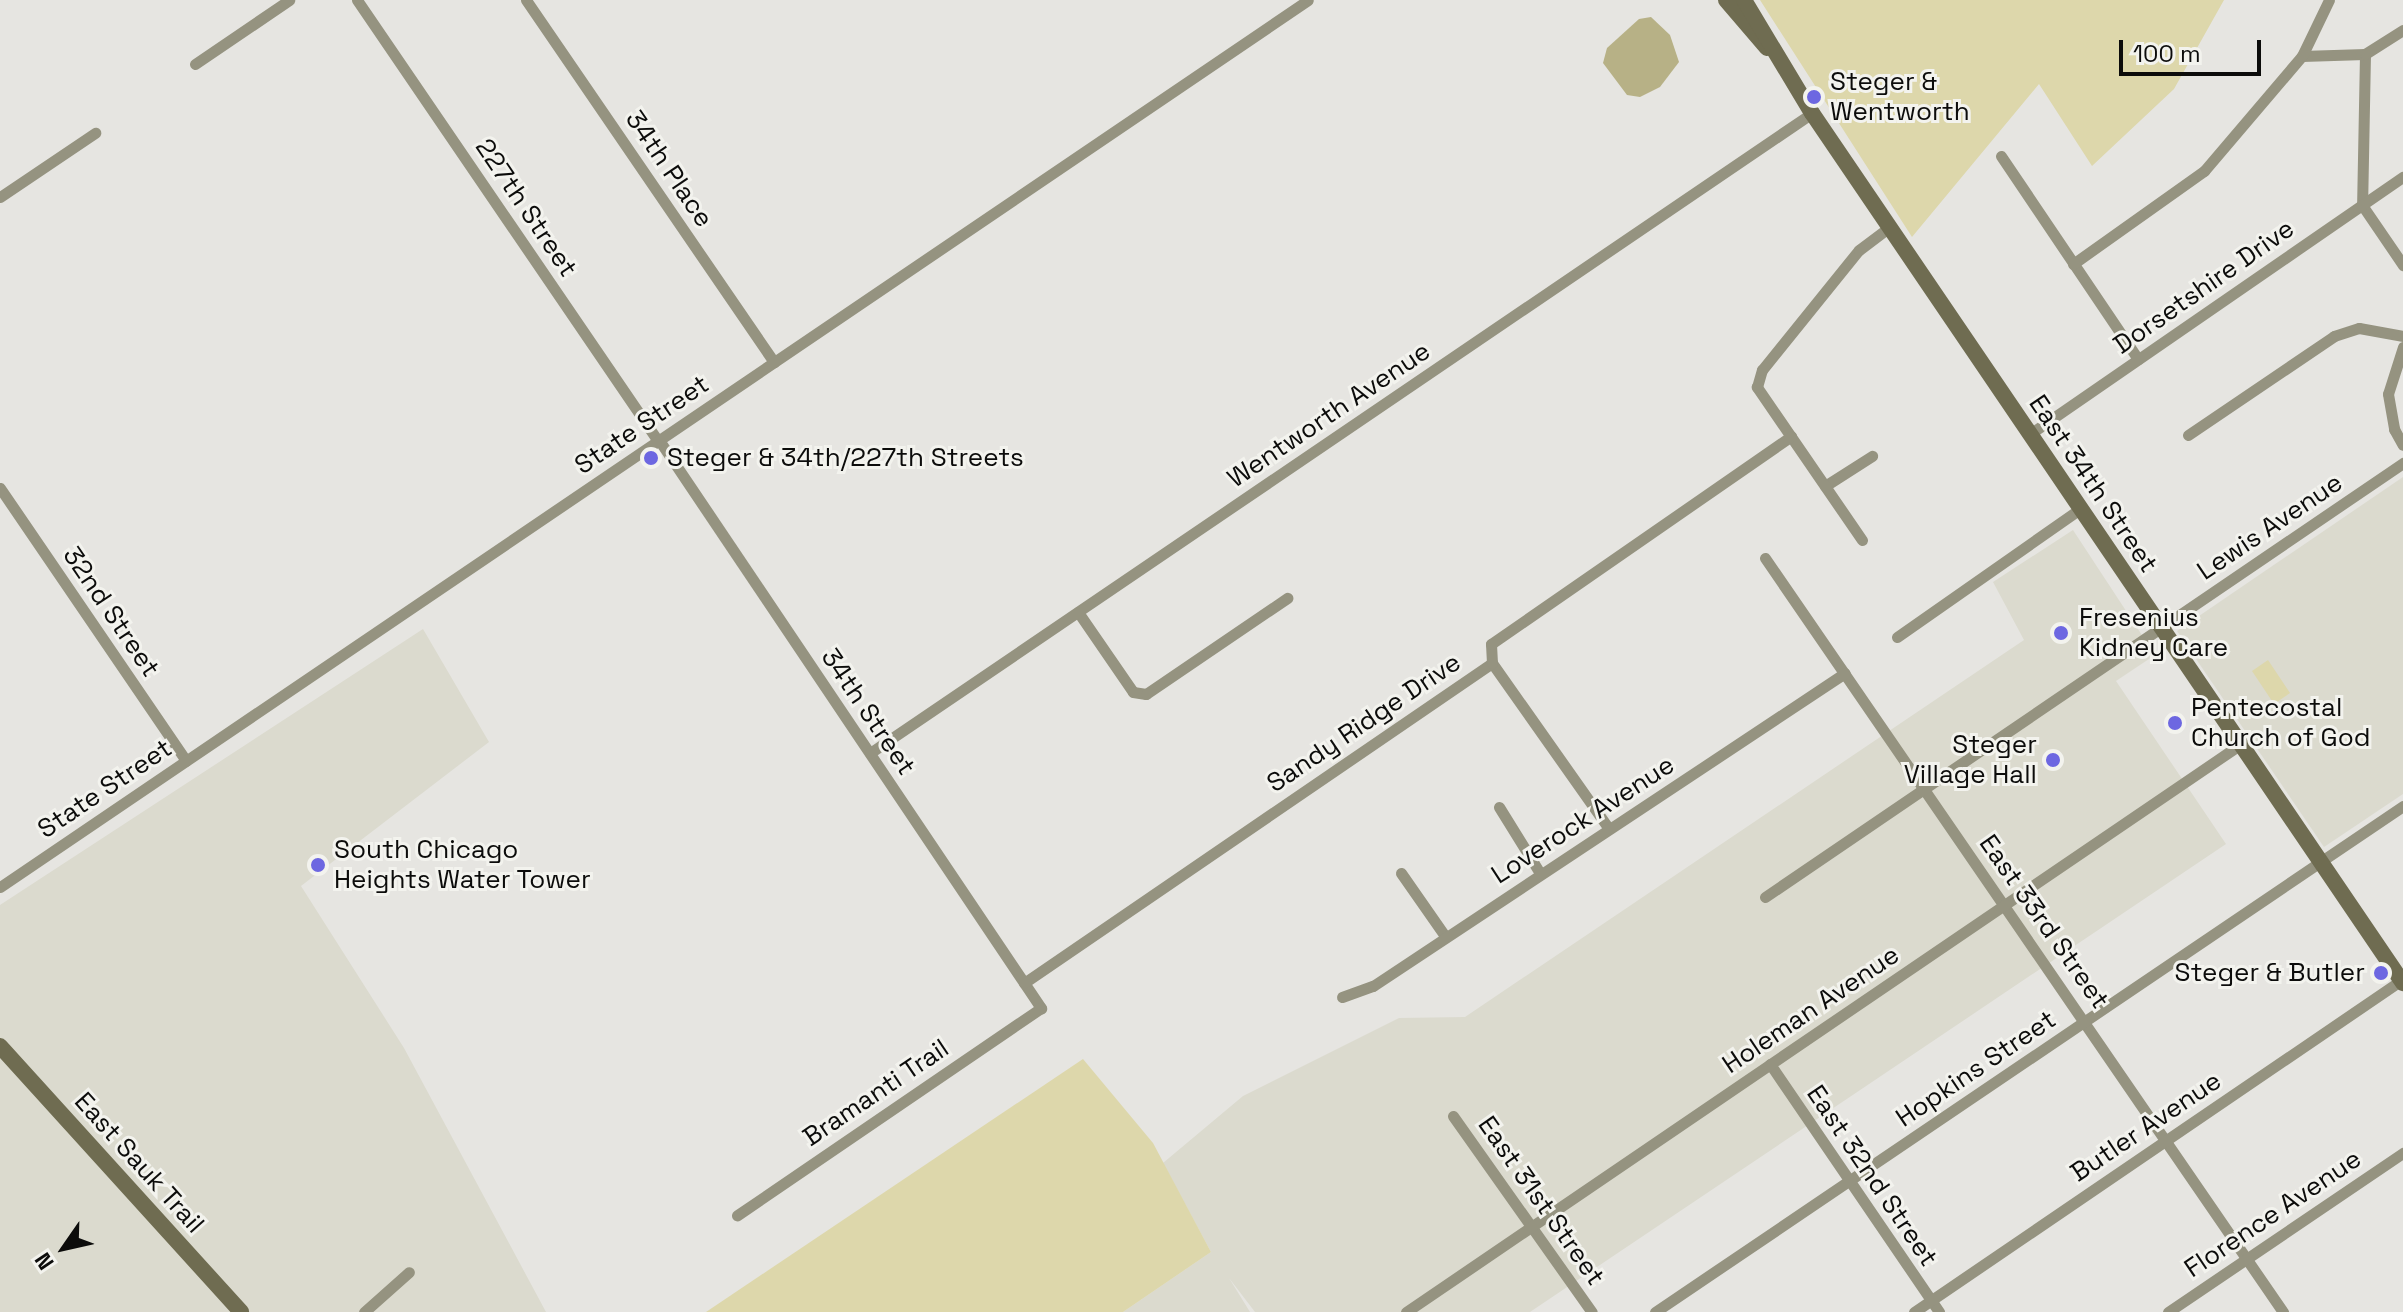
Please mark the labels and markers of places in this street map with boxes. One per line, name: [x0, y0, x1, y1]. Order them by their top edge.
place label: Steger & Wentworth: [1830, 66, 1970, 128]
marker: Steger & Wentworth: [1805, 88, 1823, 106]
place label: Steger & 34th/227th Streets: [667, 442, 1024, 474]
marker: Steger & 34th/227th Streets: [642, 449, 660, 467]
place label: Fresenius Kidney Care: [2079, 602, 2228, 664]
marker: Fresenius Kidney Care: [2050, 622, 2072, 644]
place label: Pentecostal Church of God: [2191, 692, 2371, 754]
marker: Pentecostal Church of God: [2166, 714, 2184, 732]
place label: Steger Village Hall: [1904, 729, 2037, 790]
marker: Steger Village Hall: [2044, 751, 2062, 769]
place label: South Chicago Heights Water Tower: [334, 834, 592, 896]
marker: South Chicago Heights Water Tower: [309, 856, 327, 874]
place label: Steger & Butler: [2175, 957, 2365, 989]
marker: Steger & Butler: [2372, 964, 2390, 982]

